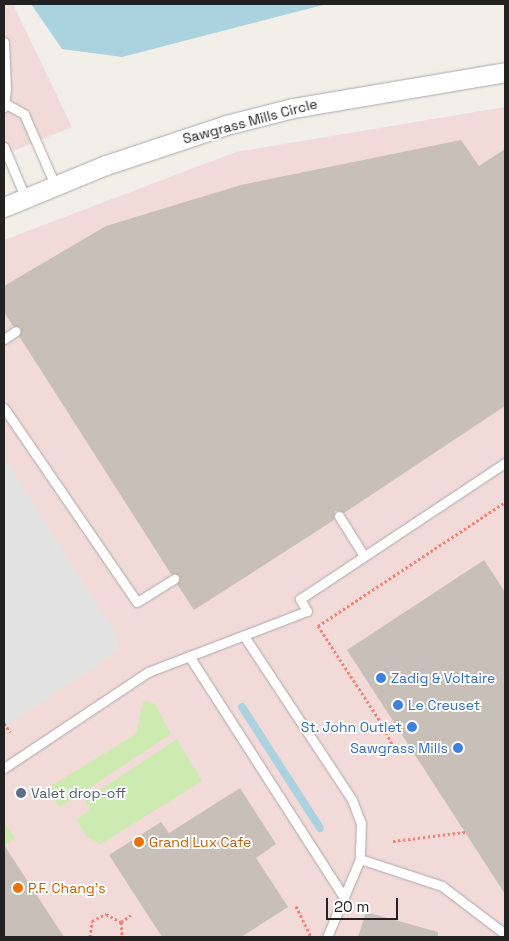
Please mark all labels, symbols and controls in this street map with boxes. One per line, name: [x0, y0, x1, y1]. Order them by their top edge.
street label: Sawgrass Mills Circle: [181, 95, 319, 147]
place label: Zadig & Voltaire: [391, 670, 495, 686]
marker: Zadig & Voltaire: [375, 672, 387, 684]
place label: Le Creuset: [408, 697, 480, 713]
marker: Le Creuset: [392, 699, 404, 711]
place label: St. John Outlet: [300, 719, 402, 735]
marker: St. John Outlet: [406, 721, 418, 733]
place label: Sawgrass Mills: [350, 740, 448, 756]
marker: Sawgrass Mills: [452, 742, 464, 754]
place label: Valet drop-off: [31, 785, 126, 801]
marker: Valet drop-off: [15, 787, 27, 799]
place label: Grand Lux Cafe: [149, 834, 251, 850]
marker: Grand Lux Cafe: [133, 836, 145, 848]
place label: P.F. Chang's: [28, 880, 106, 896]
marker: P.F. Chang's: [12, 882, 24, 894]
scale bar: [329, 888, 402, 920]
text: 20 m: [334, 897, 369, 916]

